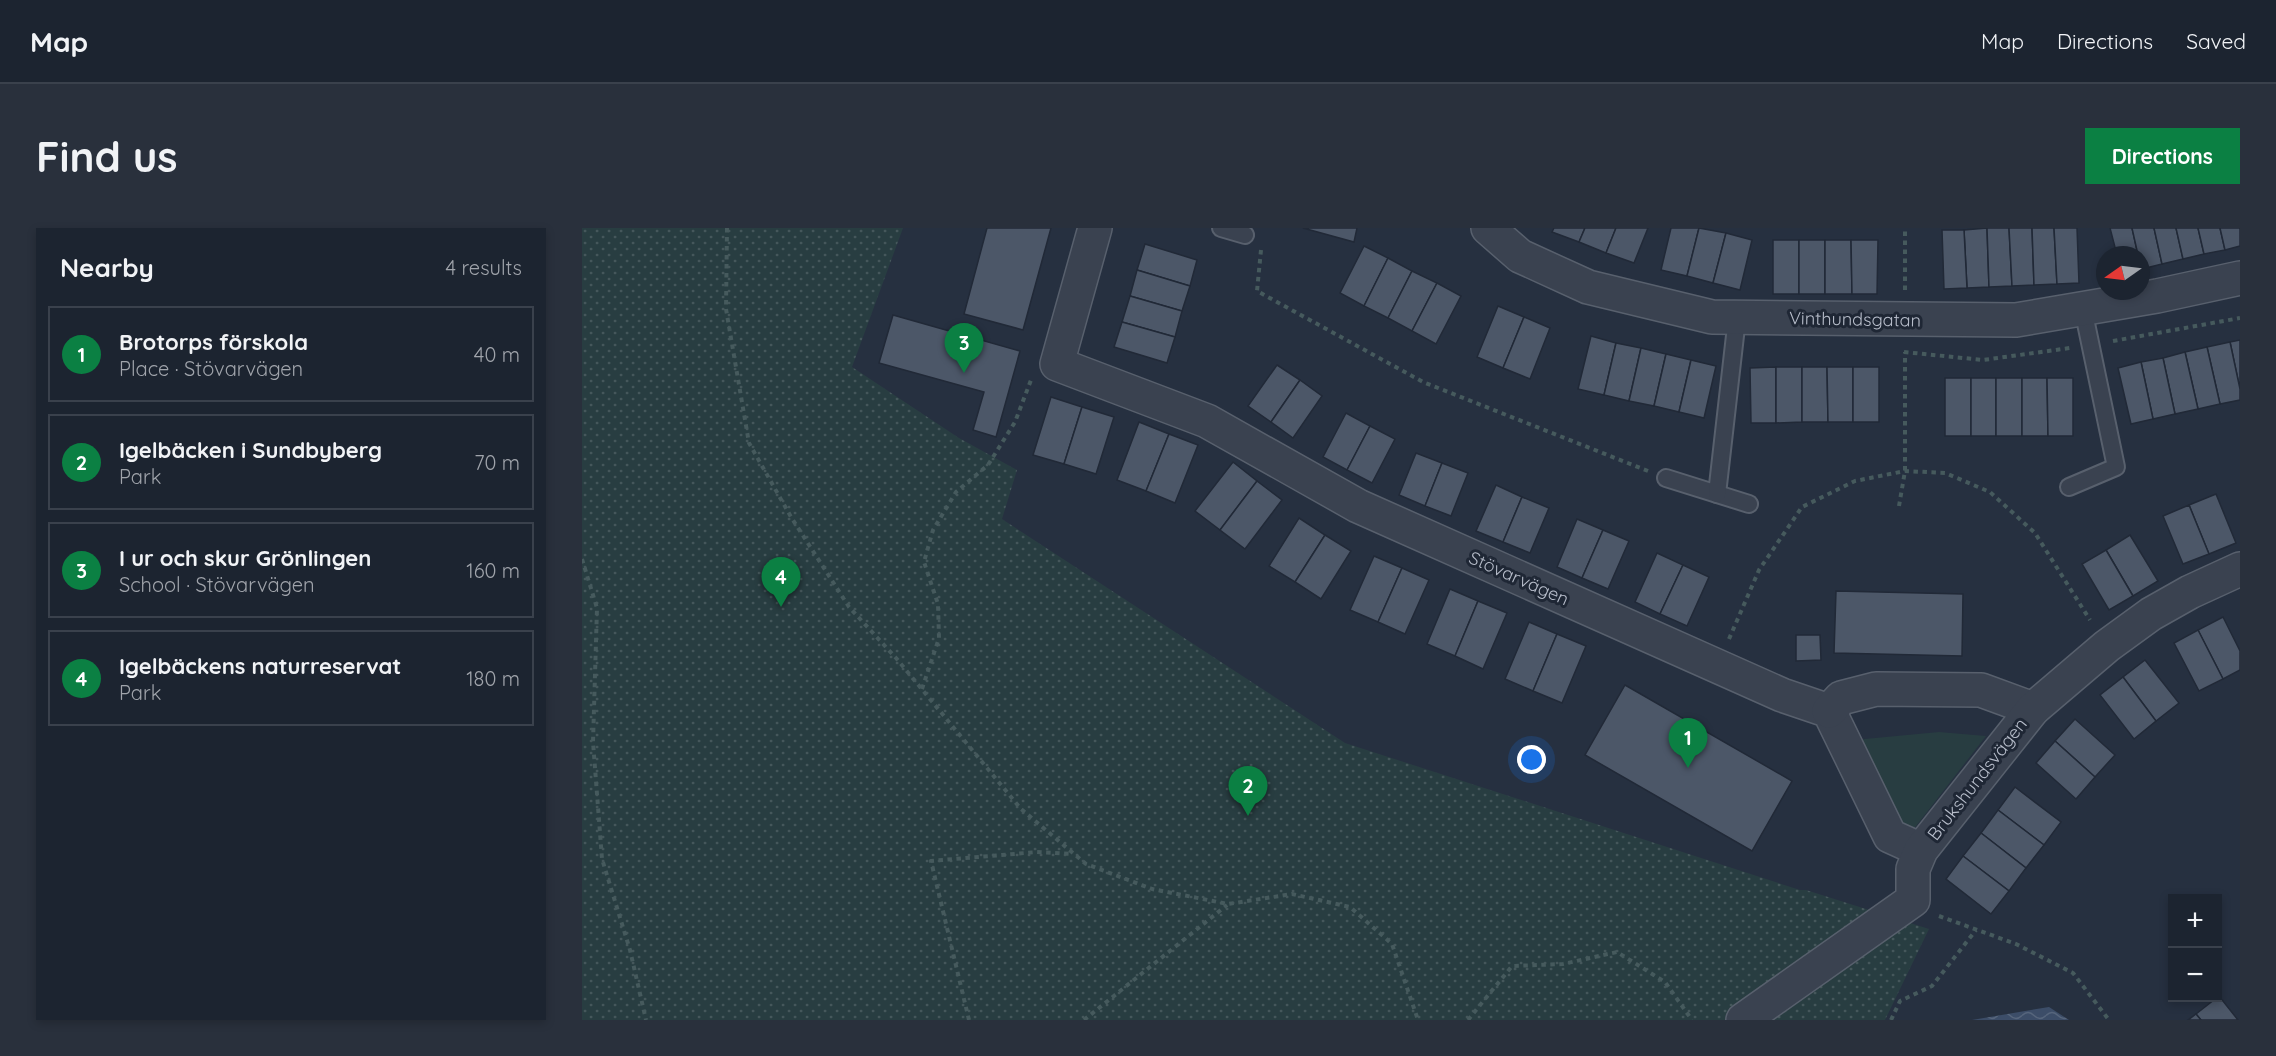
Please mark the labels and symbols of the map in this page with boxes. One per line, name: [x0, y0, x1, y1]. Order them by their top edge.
north arrow: [2096, 246, 2150, 300]
street label: Vinthundsgatan: [1789, 306, 1921, 332]
pin: 3: [944, 324, 983, 373]
street label: Stövarvägen: [1465, 546, 1573, 610]
pin: 4: [762, 558, 800, 607]
street label: Brukshundsvägen: [1922, 713, 2032, 845]
pin: 1: [1668, 718, 1708, 768]
your location: [1517, 745, 1546, 774]
pin: 2: [1228, 766, 1268, 816]

